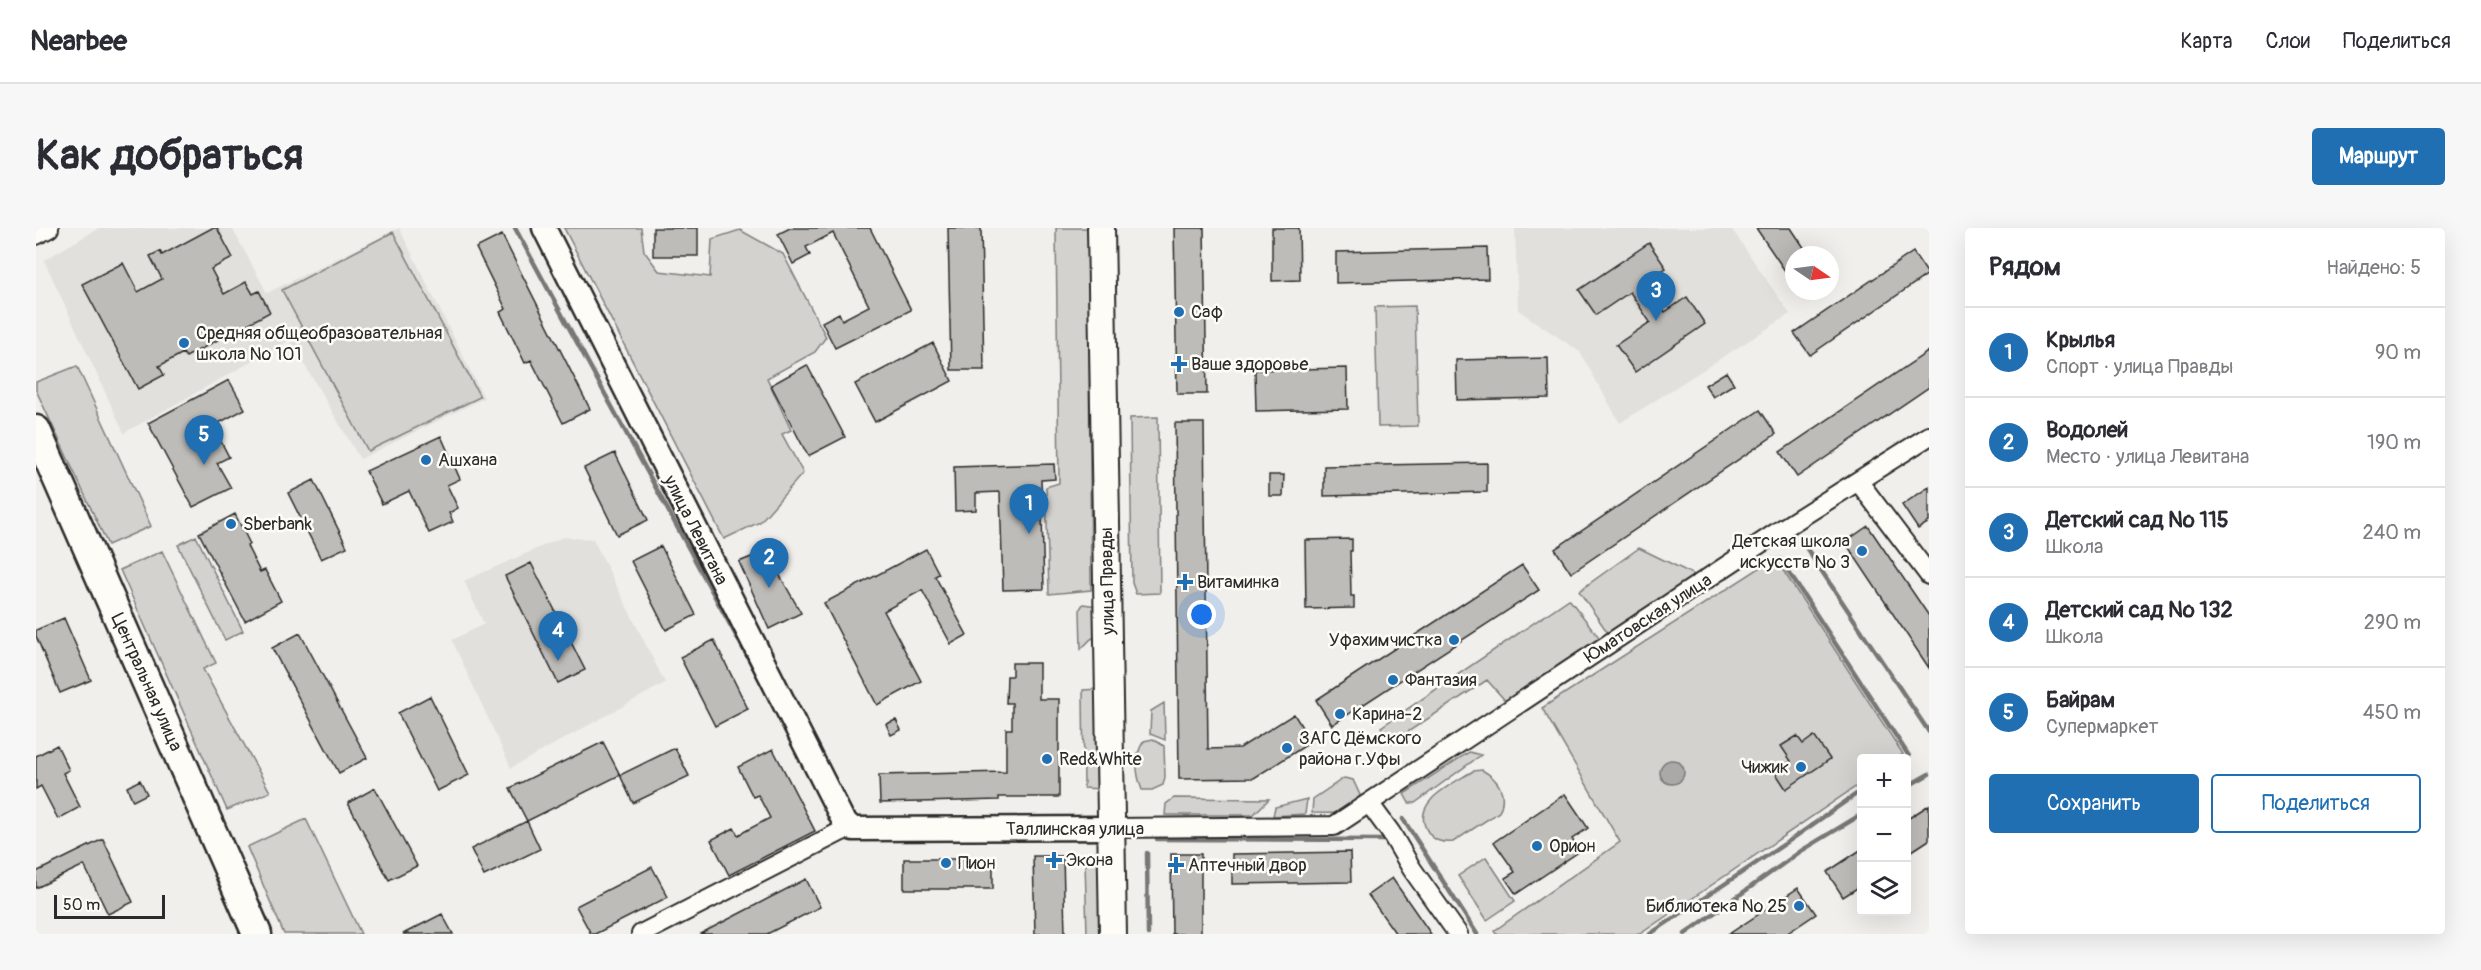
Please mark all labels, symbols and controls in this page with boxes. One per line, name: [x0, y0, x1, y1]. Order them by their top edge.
text: Nearbee: [30, 24, 127, 59]
text: Карта: [2180, 28, 2232, 55]
text: Слои: [2265, 28, 2310, 55]
text: Поделиться: [2343, 28, 2451, 55]
button: Маршрут: [2312, 128, 2445, 185]
text: Как добраться: [36, 130, 303, 182]
north arrow: [1785, 246, 1839, 300]
text: Рядом: [1989, 251, 2061, 283]
text: Найдено: 5: [2326, 255, 2421, 280]
pin: 3: [1636, 272, 1676, 321]
place label: Саф: [1191, 301, 1223, 324]
marker: Саф: [1172, 305, 1186, 319]
place label: Средняя общеобразовательная школа № 101: [196, 322, 442, 366]
text: Крылья: [2046, 326, 2115, 354]
marker: Средняя общеобразовательная школа № 101: [177, 336, 191, 350]
text: 1: [2005, 340, 2012, 365]
text: 90 m: [2375, 340, 2421, 365]
place label: Ваше здоровье: [1191, 353, 1309, 376]
text: Спорт · улица Правды: [2046, 354, 2233, 379]
marker: Ваше здоровье: [1172, 357, 1186, 371]
pin: 5: [184, 416, 224, 465]
text: Водолей: [2046, 416, 2128, 444]
text: 2: [2003, 430, 2014, 455]
text: 190 m: [2367, 430, 2421, 455]
text: Место · улица Левитана: [2046, 444, 2249, 469]
place label: Ашхана: [438, 449, 497, 472]
marker: Ашхана: [419, 453, 433, 467]
street label: улица Левитана: [658, 471, 733, 589]
pin: 1: [1010, 484, 1048, 534]
text: Детский сад № 115: [2046, 506, 2229, 534]
place label: Sberbank: [243, 513, 312, 536]
marker: Sberbank: [224, 517, 238, 531]
text: 3: [2003, 520, 2014, 545]
text: 240 m: [2362, 520, 2421, 545]
street label: улица Правды: [1095, 527, 1120, 636]
place label: Детская школа искусств № 3: [1732, 530, 1850, 574]
text: Школа: [2046, 534, 2103, 559]
pin: 2: [750, 538, 788, 588]
marker: Детская школа искусств № 3: [1855, 544, 1869, 558]
street label: Юматовская улица: [1580, 569, 1716, 668]
place label: Витаминка: [1197, 571, 1279, 594]
marker: Витаминка: [1178, 575, 1192, 589]
text: Детский сад № 132: [2046, 596, 2233, 624]
your location: [1187, 600, 1216, 629]
street label: Центральная улица: [106, 610, 187, 755]
text: 4: [2003, 610, 2014, 635]
text: 290 m: [2364, 610, 2421, 635]
pin: 4: [538, 612, 578, 661]
text: Школа: [2046, 624, 2103, 649]
place label: Уфахимчистка: [1329, 629, 1442, 652]
marker: Уфахимчистка: [1447, 633, 1461, 647]
place label: Фантазия: [1405, 669, 1477, 692]
marker: Фантазия: [1386, 673, 1400, 687]
text: Байрам: [2046, 686, 2115, 714]
text: 5: [2003, 700, 2014, 725]
text: 450 m: [2363, 700, 2421, 725]
place label: Карина-2: [1352, 703, 1422, 726]
marker: Карина-2: [1333, 707, 1347, 721]
text: Супермаркет: [2046, 714, 2158, 739]
place label: ЗАГС Дёмского района г.Уфы: [1299, 727, 1422, 771]
marker: ЗАГС Дёмского района г.Уфы: [1280, 741, 1294, 755]
place label: Red&White: [1059, 748, 1142, 771]
marker: Red&White: [1040, 752, 1054, 766]
map controls: [1857, 754, 1911, 916]
button: +: [1857, 754, 1911, 808]
place label: Чижик: [1741, 756, 1789, 779]
marker: Чижик: [1794, 760, 1808, 774]
button: Сохранить: [1989, 774, 2199, 833]
button: Поделиться: [2211, 774, 2421, 833]
button: −: [1857, 808, 1911, 862]
street label: Таллинская улица: [1006, 818, 1144, 841]
place label: Орион: [1549, 835, 1596, 858]
marker: Орион: [1530, 839, 1544, 853]
place label: Экона: [1066, 849, 1113, 872]
place label: Пион: [958, 852, 995, 875]
marker: Экона: [1047, 853, 1061, 867]
place label: Аптечный двор: [1188, 854, 1307, 877]
marker: Пион: [939, 856, 953, 870]
marker: Аптечный двор: [1169, 858, 1183, 872]
button: layers: [1857, 862, 1911, 916]
scale bar: [54, 892, 165, 920]
text: 50 m: [63, 895, 100, 915]
place label: Библиотека № 25: [1646, 895, 1787, 918]
marker: Библиотека № 25: [1792, 899, 1806, 913]

